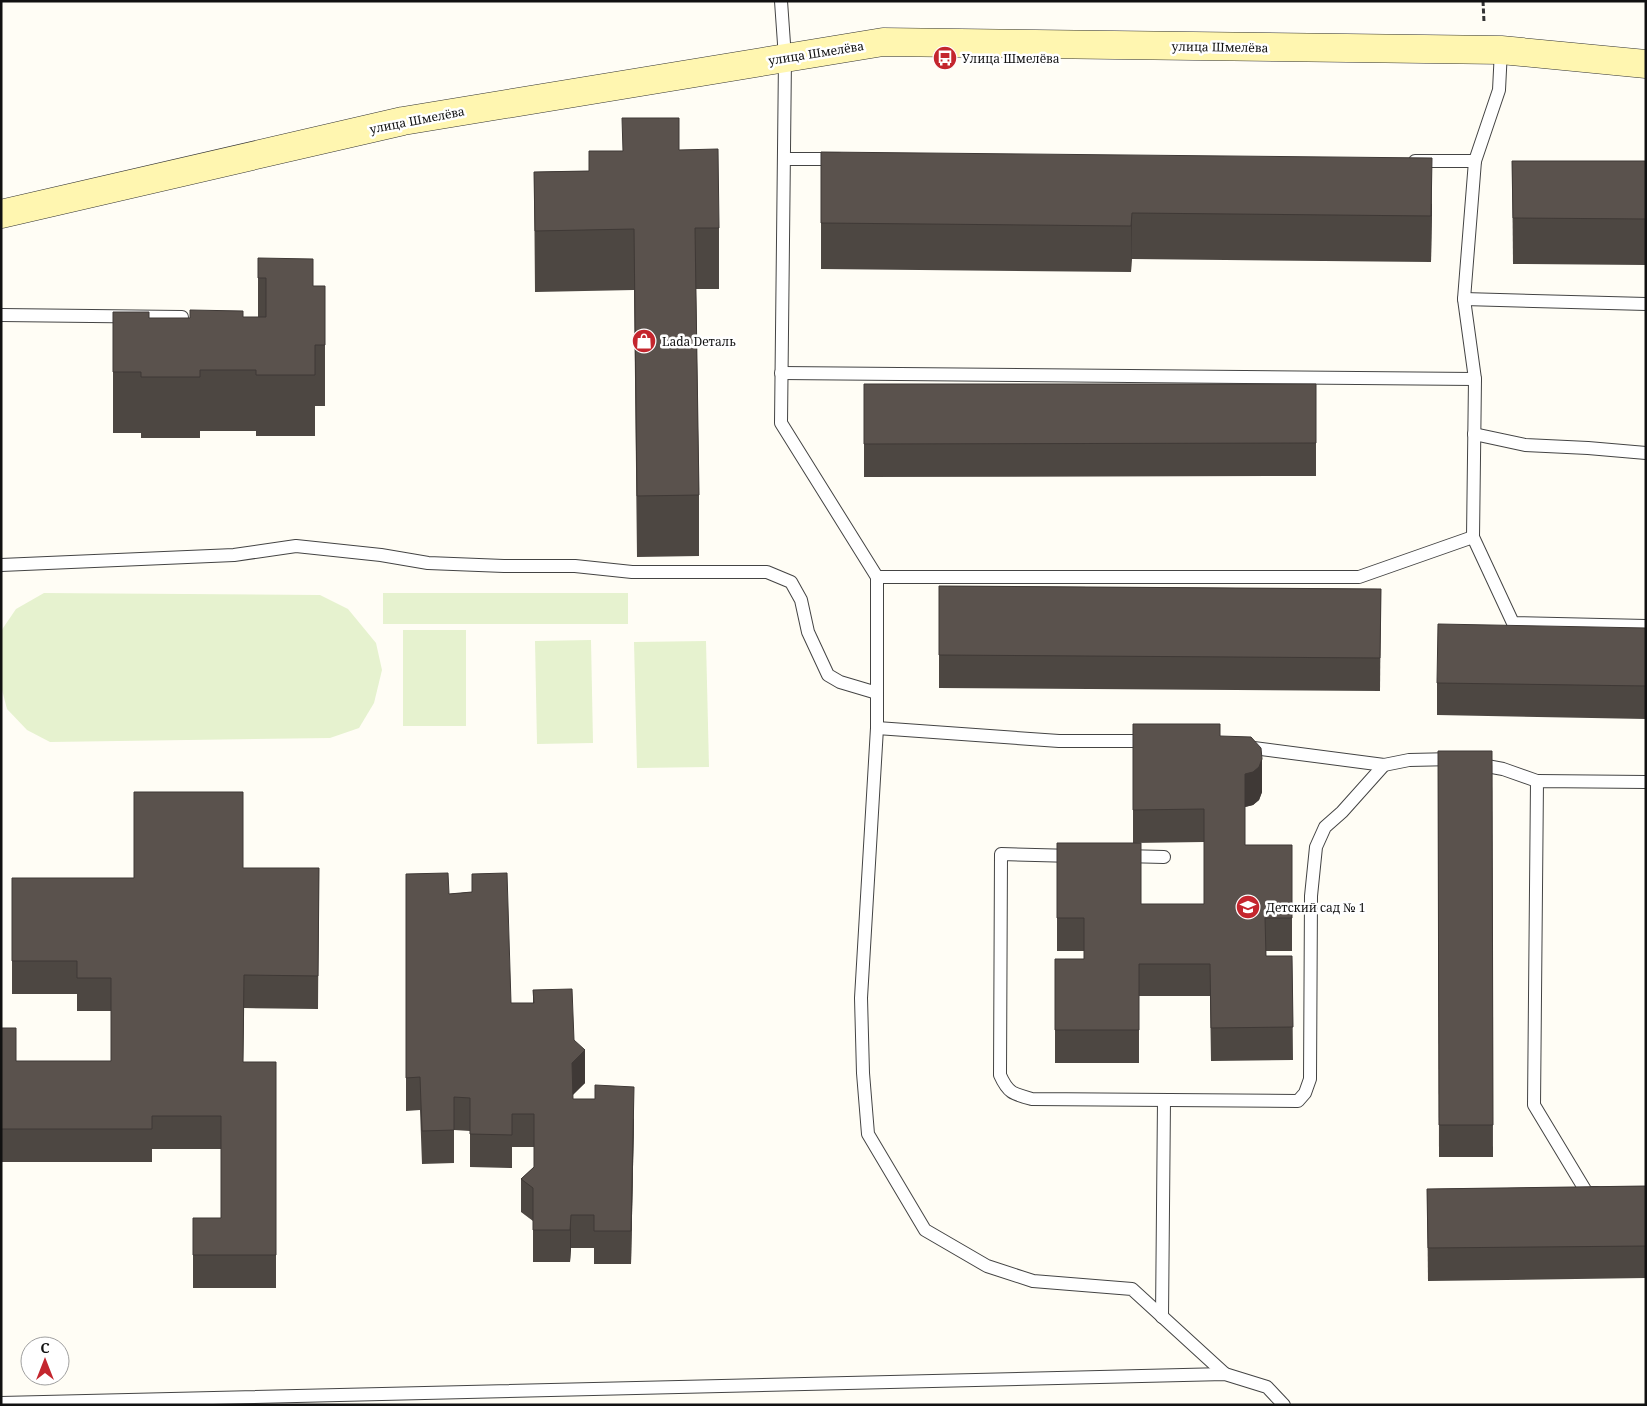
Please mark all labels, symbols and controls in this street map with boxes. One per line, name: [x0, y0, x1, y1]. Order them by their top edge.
street label: улица Шмелёва: [767, 37, 865, 69]
street label: улица Шмелёва: [1172, 38, 1269, 56]
bus stop icon: Улица Шмелёва: [932, 45, 958, 71]
place label: Улица Шмелёва: [962, 50, 1060, 67]
street label: улица Шмелёва: [368, 102, 466, 138]
shop icon: Lada Dеталь: [631, 328, 657, 354]
place label: Lada Dеталь: [662, 333, 736, 350]
school or university icon: Детский сад № 1: [1235, 894, 1261, 920]
place label: Детский сад № 1: [1266, 899, 1365, 916]
north arrow: [20, 1336, 70, 1386]
text: С: [40, 1338, 50, 1357]

